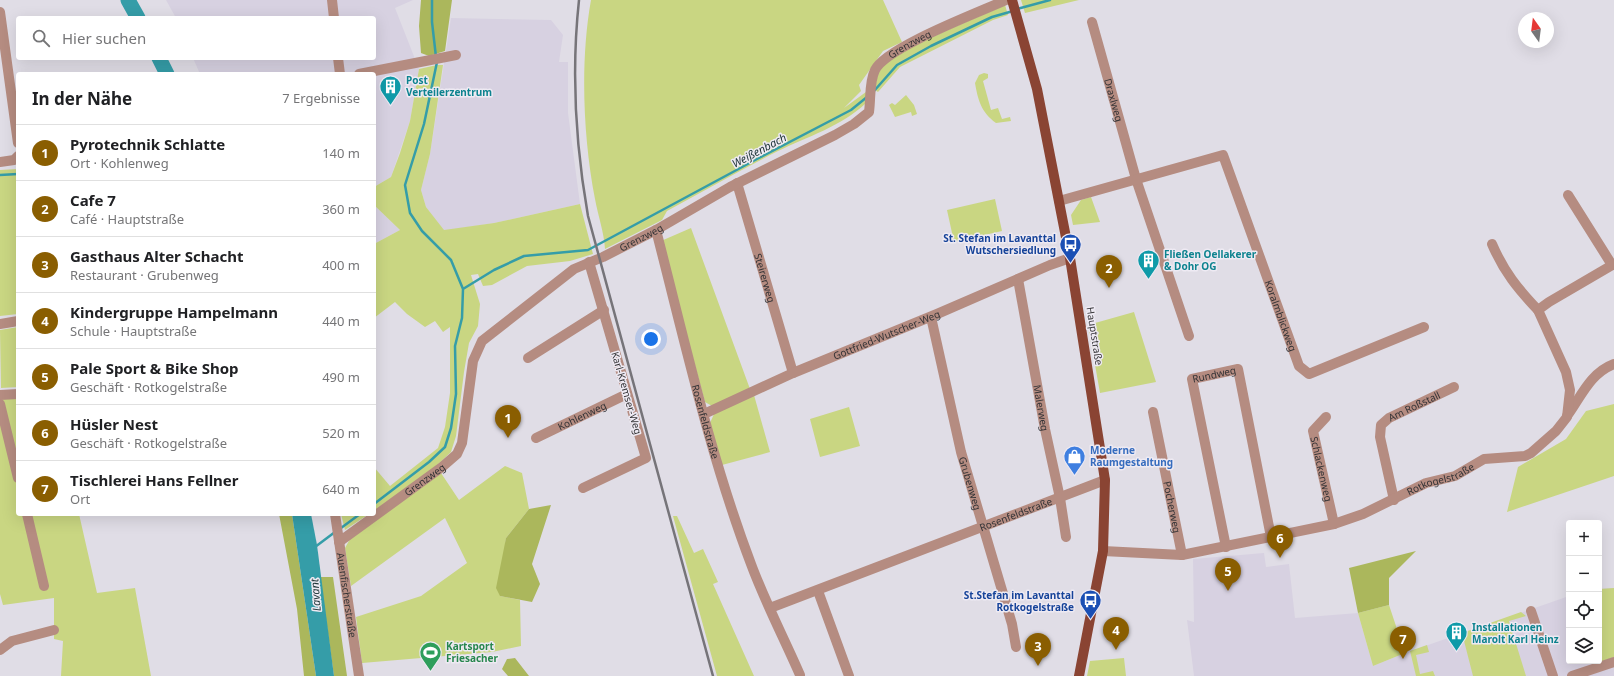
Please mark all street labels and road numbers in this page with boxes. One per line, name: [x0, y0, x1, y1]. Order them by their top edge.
street label: Grenzweg: [885, 27, 933, 62]
street label: Draxlweg: [1101, 77, 1127, 123]
street label: Grenzweg: [617, 220, 666, 255]
street label: Steirerweg: [751, 252, 779, 304]
street label: Koralmblickweg: [1262, 278, 1300, 353]
street label: Hauptstraße: [1083, 306, 1107, 367]
street label: Gottfried-Wutscher-Weg: [831, 307, 942, 363]
street label: Karl-Kremser-Weg: [608, 350, 646, 436]
street label: Rundweg: [1191, 363, 1237, 386]
street label: Rosenfeldstraße: [689, 383, 723, 461]
street label: Malerweg: [1030, 384, 1052, 432]
street label: Am Roßstall: [1386, 388, 1442, 424]
street label: Kohlenweg: [555, 398, 609, 434]
street label: Schlackenweg: [1307, 435, 1336, 503]
street label: Grubenweg: [956, 455, 985, 512]
street label: Rotkogelstraße: [1404, 459, 1477, 499]
street label: Grenzweg: [401, 460, 448, 499]
street label: Pocherweg: [1160, 480, 1184, 534]
street label: Rosenfeldstraße: [977, 494, 1054, 534]
street label: Auenfischerstraße: [334, 552, 360, 639]

